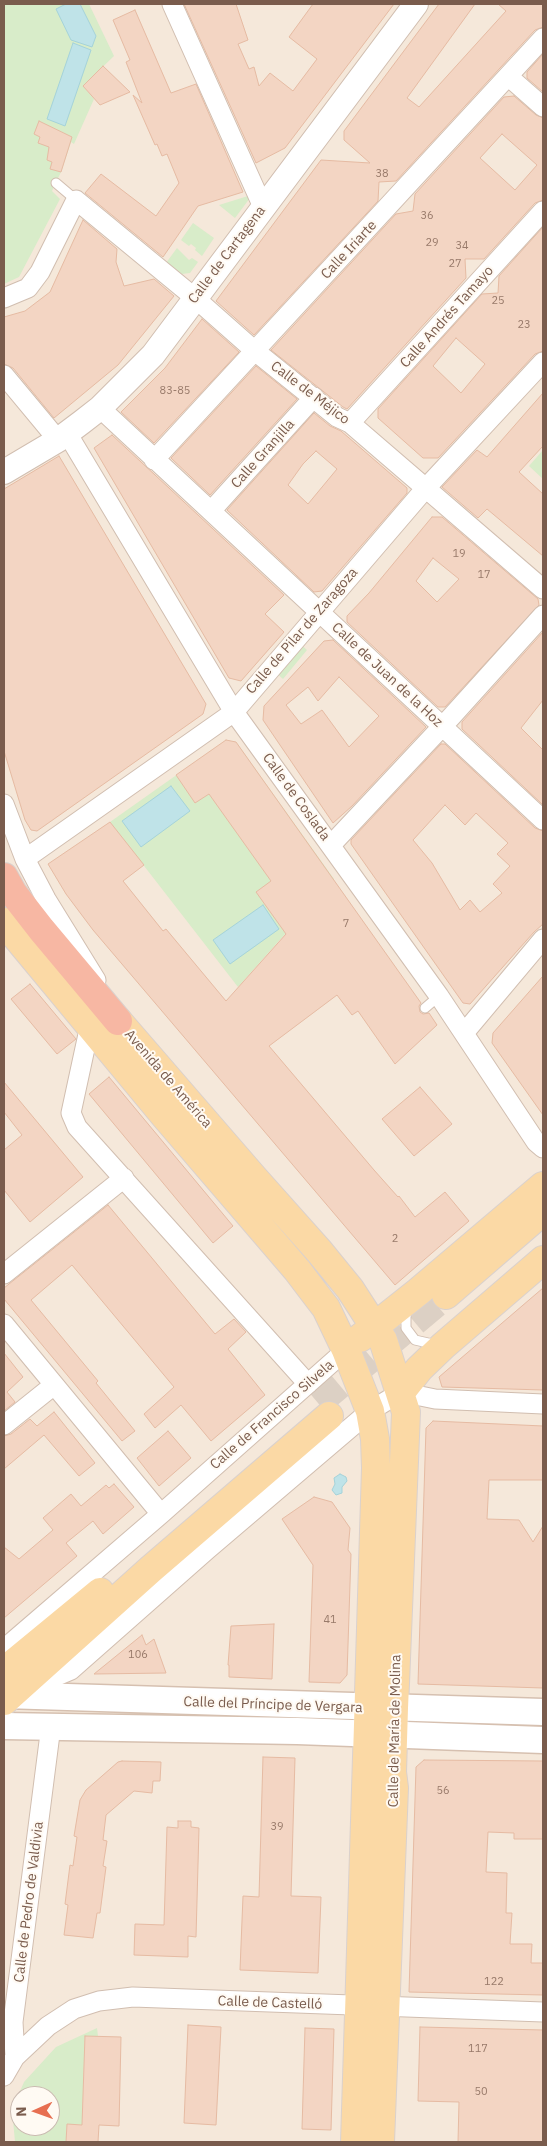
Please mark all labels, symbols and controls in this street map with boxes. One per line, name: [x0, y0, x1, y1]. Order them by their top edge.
house number: 38: [375, 167, 389, 181]
street label: Calle de Cartagena: [185, 203, 269, 307]
house number: 36: [420, 209, 434, 223]
street label: Calle Iriarte: [318, 217, 380, 283]
house number: 29: [425, 236, 439, 250]
house number: 34: [455, 239, 469, 253]
house number: 27: [448, 257, 462, 271]
street label: Calle Andrés Tamayo: [397, 263, 497, 371]
house number: 25: [491, 294, 505, 308]
house number: 23: [517, 318, 531, 332]
street label: Calle de Méjico: [267, 358, 353, 428]
house number: 83-85: [160, 384, 190, 398]
street label: Calle Granjilla: [228, 416, 298, 492]
house number: 19: [452, 547, 466, 561]
street label: Calle de Pilar de Zaragoza: [243, 564, 361, 698]
house number: 17: [477, 568, 491, 582]
street label: Calle de Juan de la Hoz: [328, 619, 446, 731]
street label: Calle de Coslada: [259, 750, 333, 844]
house number: 7: [343, 917, 349, 931]
street label: Avenida de América: [121, 1026, 215, 1132]
house number: 2: [392, 1232, 398, 1246]
street label: Calle de Francisco Silvela: [207, 1357, 337, 1473]
house number: 41: [323, 1613, 337, 1627]
house number: 106: [128, 1648, 148, 1662]
street label: Calle de María de Molina: [385, 1654, 405, 1808]
street label: Calle del Príncipe de Vergara: [183, 1693, 363, 1717]
house number: 56: [436, 1784, 450, 1798]
house number: 39: [270, 1820, 284, 1834]
street label: Calle de Pedro de Valdivia: [11, 1821, 47, 1983]
house number: 122: [484, 1975, 504, 1989]
street label: Calle de Castelló: [217, 1993, 323, 2013]
house number: 117: [468, 2042, 488, 2056]
house number: 50: [474, 2085, 488, 2099]
north arrow: [10, 2086, 60, 2136]
text: N: [12, 2106, 30, 2117]

